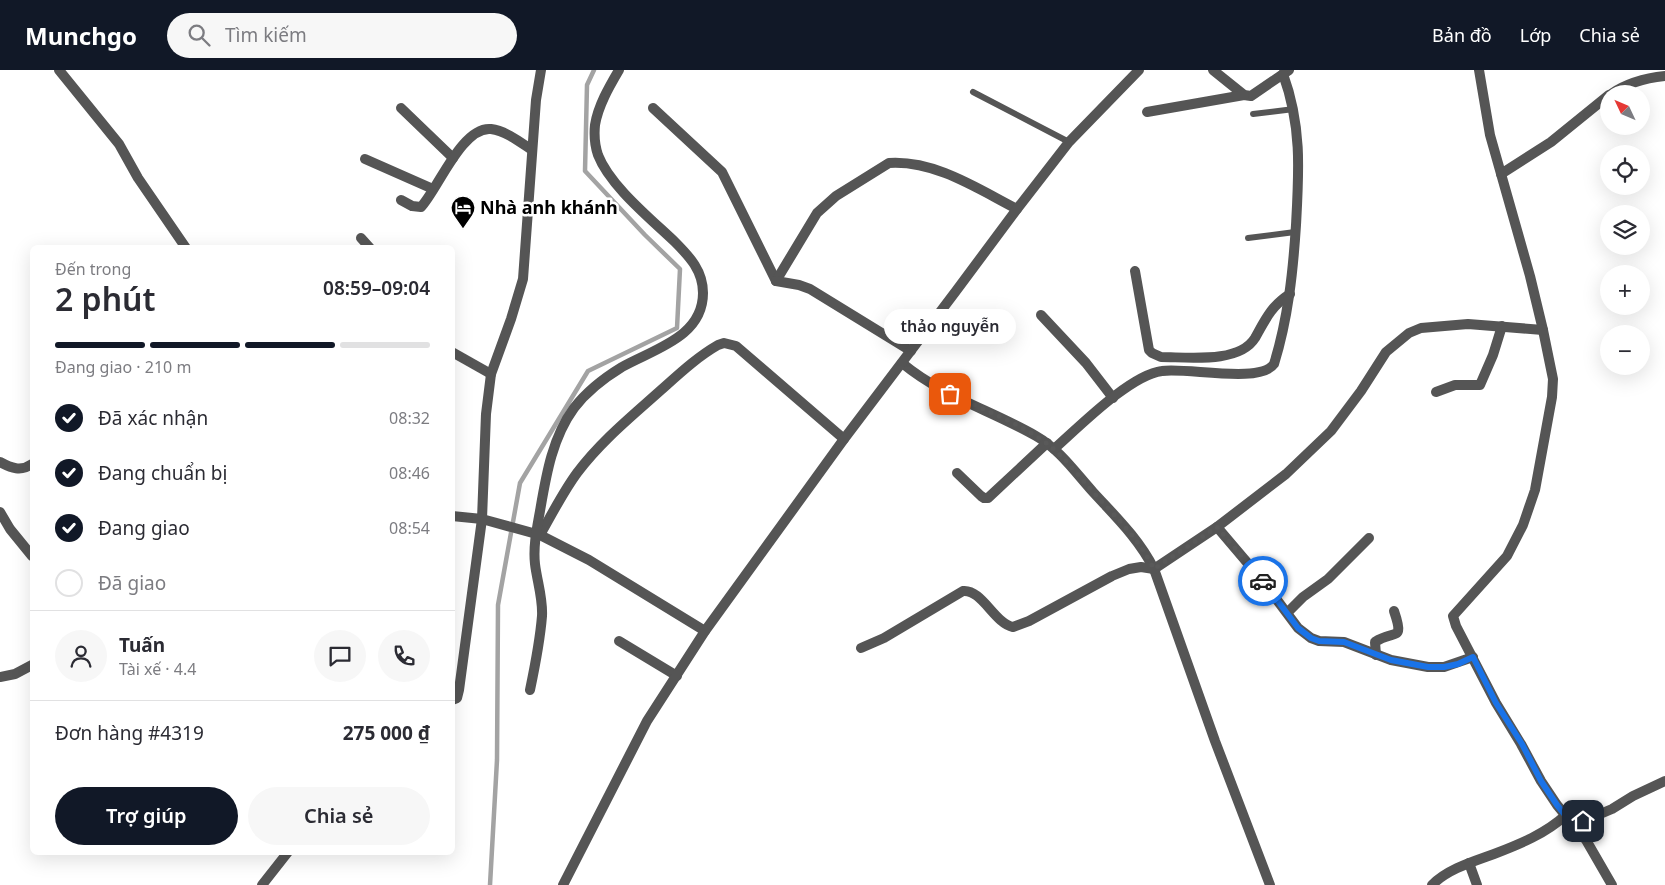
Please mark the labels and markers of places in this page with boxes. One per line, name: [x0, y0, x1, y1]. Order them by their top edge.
hotel icon: Nhà anh khánh: [450, 195, 476, 229]
place label: Nhà anh khánh: [480, 195, 618, 219]
callout: thảo nguyễn: [884, 309, 1016, 344]
pin: [929, 373, 971, 415]
pin: [1562, 800, 1604, 842]

